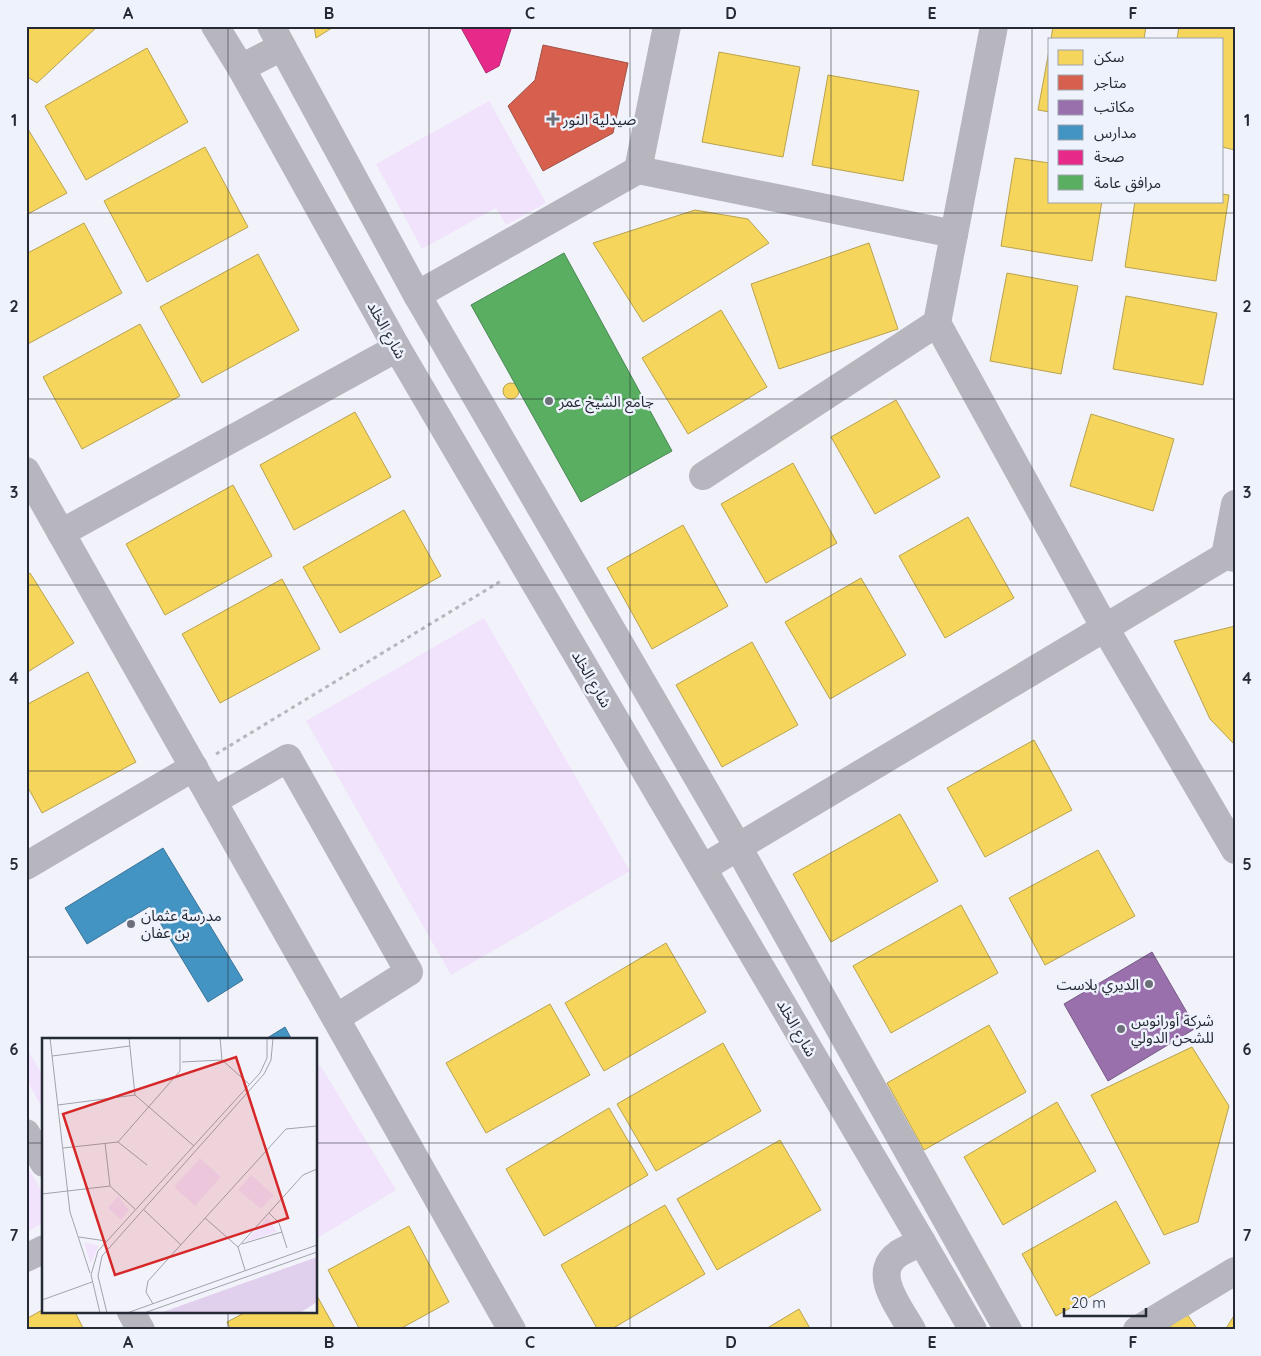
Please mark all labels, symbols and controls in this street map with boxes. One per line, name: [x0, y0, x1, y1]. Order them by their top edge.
text: A: [123, 3, 134, 23]
text: B: [324, 3, 334, 23]
text: C: [525, 3, 535, 23]
text: D: [725, 3, 737, 23]
text: E: [927, 3, 937, 23]
text: F: [1129, 3, 1138, 23]
legend: [1048, 38, 1224, 202]
text: سكن: [1094, 47, 1125, 66]
text: متاجر: [1093, 73, 1127, 92]
text: مكاتب: [1094, 97, 1135, 116]
text: 1: [11, 110, 17, 130]
place label: صيدلية النور: [562, 110, 636, 129]
text: 1: [1244, 110, 1250, 130]
marker: صيدلية النور: [547, 113, 559, 125]
text: مدارس: [1094, 123, 1137, 142]
text: صحة: [1094, 147, 1124, 166]
text: مرافق عامة: [1094, 173, 1161, 193]
text: 2: [9, 296, 19, 316]
text: 2: [1242, 296, 1252, 316]
street label: شارع الخلد: [361, 298, 411, 364]
place label: جامع الشيخ عمر: [558, 392, 654, 414]
marker: جامع الشيخ عمر: [543, 395, 555, 407]
text: 3: [10, 482, 18, 502]
text: 3: [1243, 482, 1251, 502]
street label: شارع الخلد: [565, 647, 616, 713]
text: 4: [9, 668, 19, 688]
text: 4: [1242, 668, 1252, 688]
text: 5: [9, 854, 19, 874]
text: 5: [1242, 854, 1252, 874]
place label: مدرسة عثمان بن عفان: [141, 906, 222, 942]
marker: مدرسة عثمان بن عفان: [125, 918, 137, 930]
place label: الديري بلاست: [1056, 975, 1139, 996]
marker: الديري بلاست: [1143, 978, 1155, 990]
street label: شارع الخلد: [770, 996, 821, 1062]
place label: شركة أورانوس للشحن الدولي: [1131, 1011, 1214, 1049]
marker: شركة أورانوس للشحن الدولي: [1115, 1023, 1127, 1035]
inset map: [42, 1038, 318, 1314]
text: 6: [10, 1039, 19, 1059]
text: 6: [1243, 1039, 1252, 1059]
text: 7: [10, 1225, 19, 1245]
text: 7: [1243, 1225, 1252, 1245]
scale bar: [1064, 1286, 1146, 1318]
text: 20 m: [1071, 1293, 1106, 1312]
text: A: [123, 1332, 134, 1352]
text: B: [324, 1332, 334, 1352]
text: C: [525, 1332, 535, 1352]
text: D: [725, 1332, 737, 1352]
text: E: [927, 1332, 937, 1352]
text: F: [1129, 1332, 1138, 1352]

